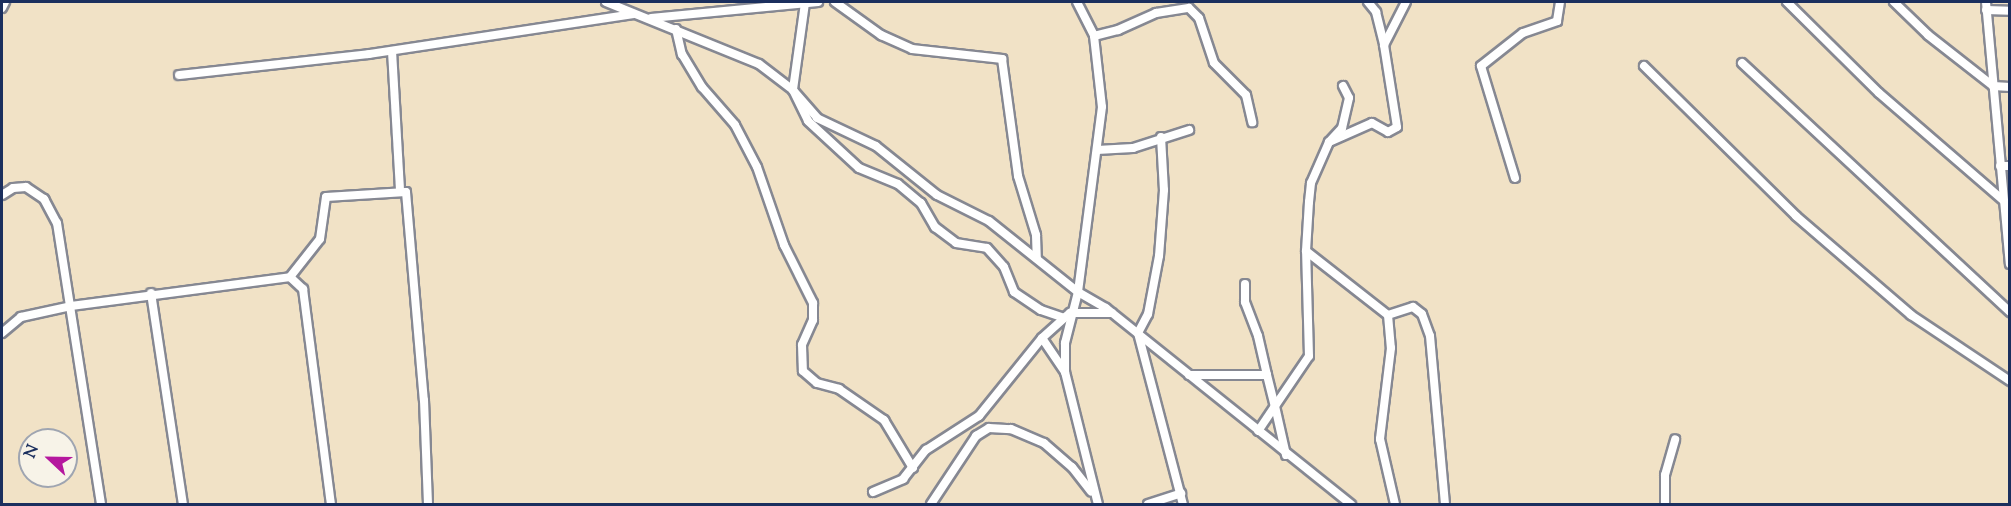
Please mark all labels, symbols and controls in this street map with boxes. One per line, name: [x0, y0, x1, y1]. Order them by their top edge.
north arrow: [18, 428, 78, 488]
text: N: [20, 442, 46, 462]

